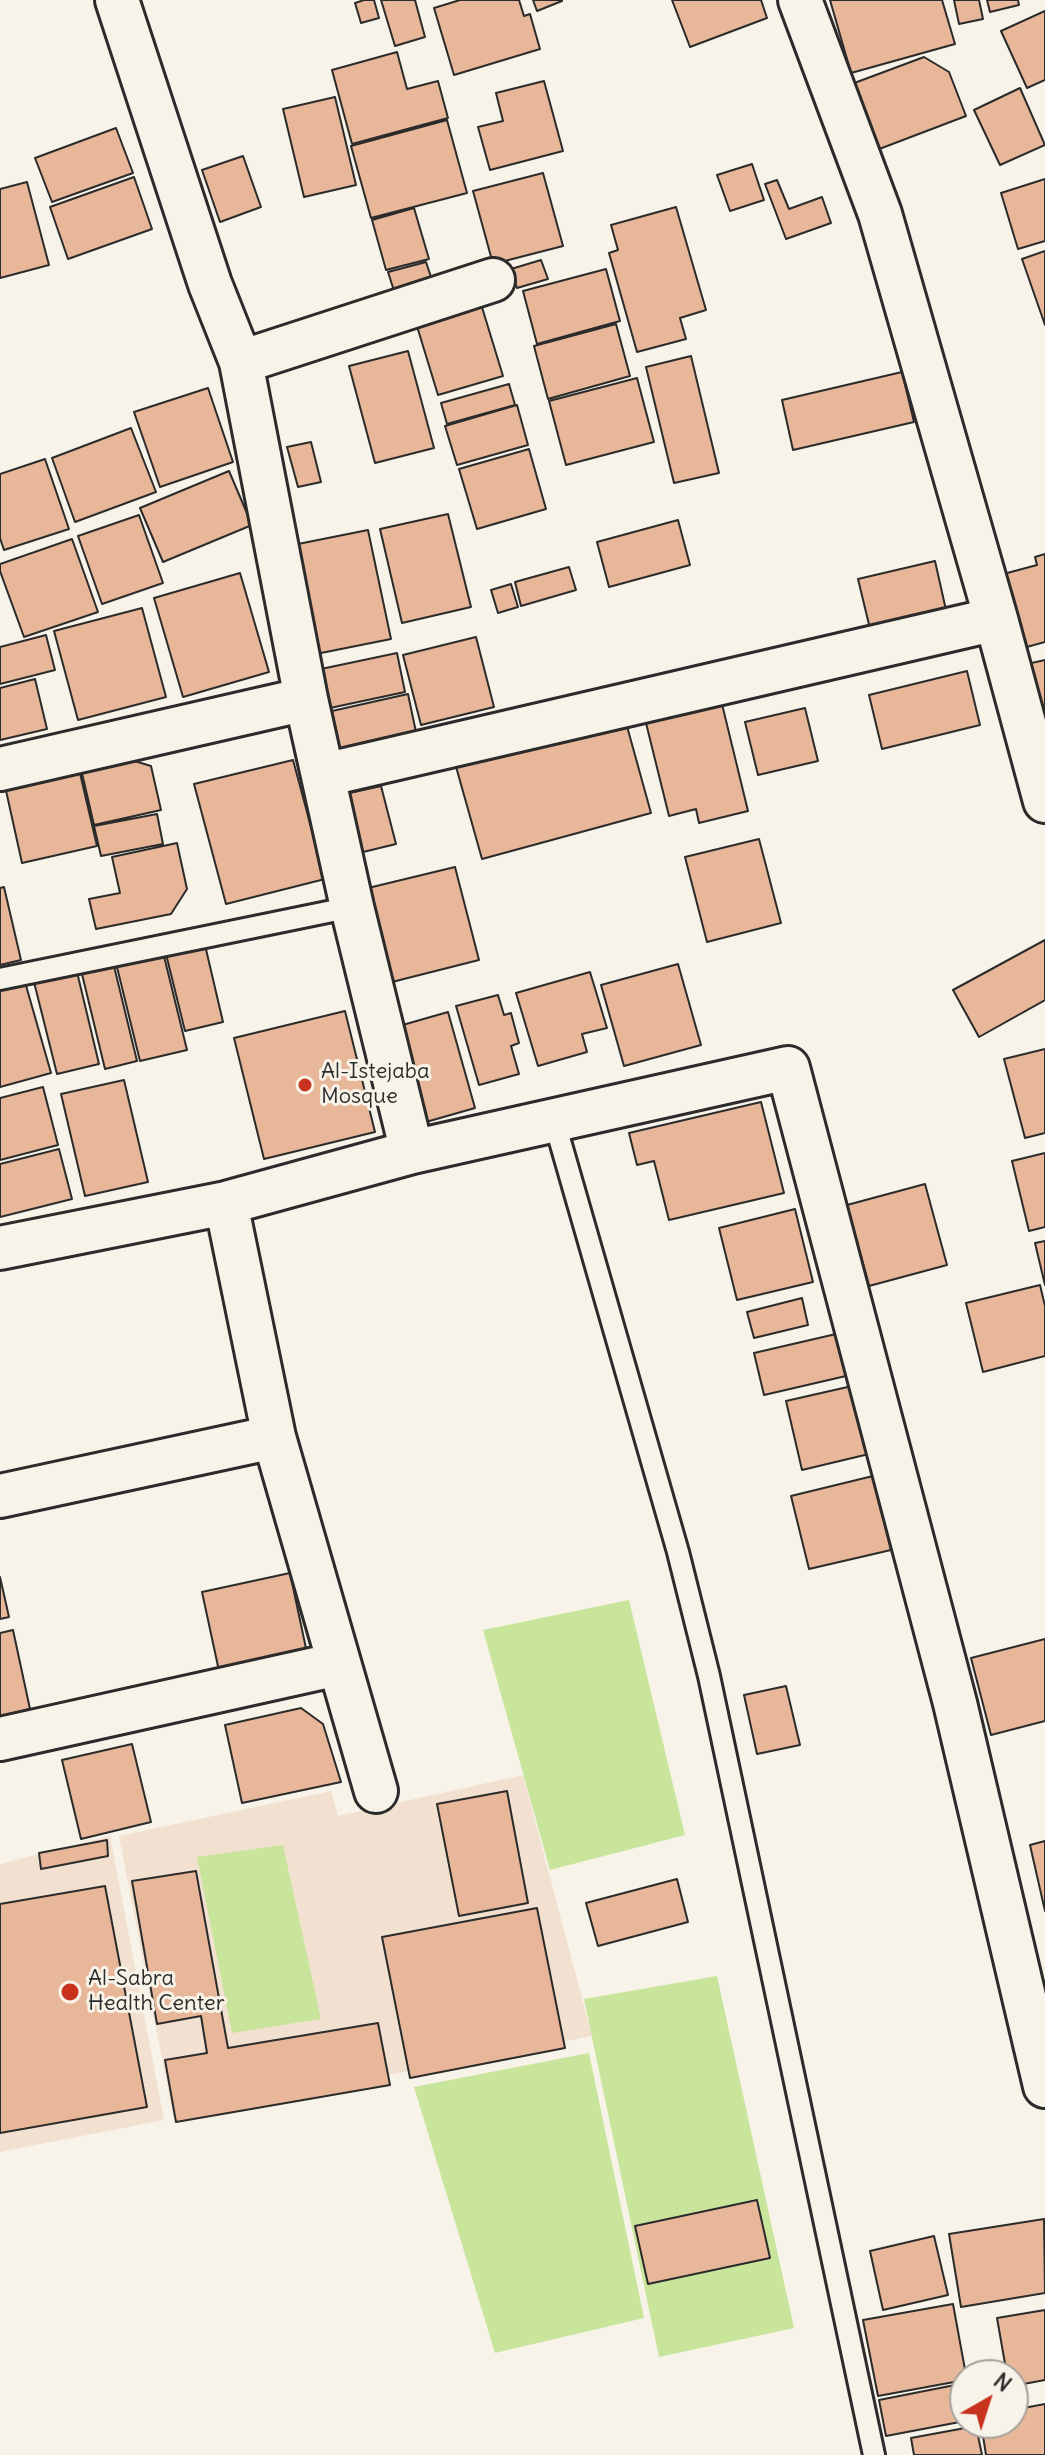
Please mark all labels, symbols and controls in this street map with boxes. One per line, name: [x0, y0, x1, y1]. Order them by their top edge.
place label: Al-Istejaba Mosque: [321, 1059, 430, 1110]
marker: Al-Istejaba Mosque: [296, 1076, 314, 1094]
place label: Al-Sabra Health Center: [88, 1966, 225, 2018]
marker: Al-Sabra Health Center: [59, 1981, 81, 2003]
north arrow: [949, 2359, 1029, 2439]
text: N: [988, 2366, 1018, 2398]

